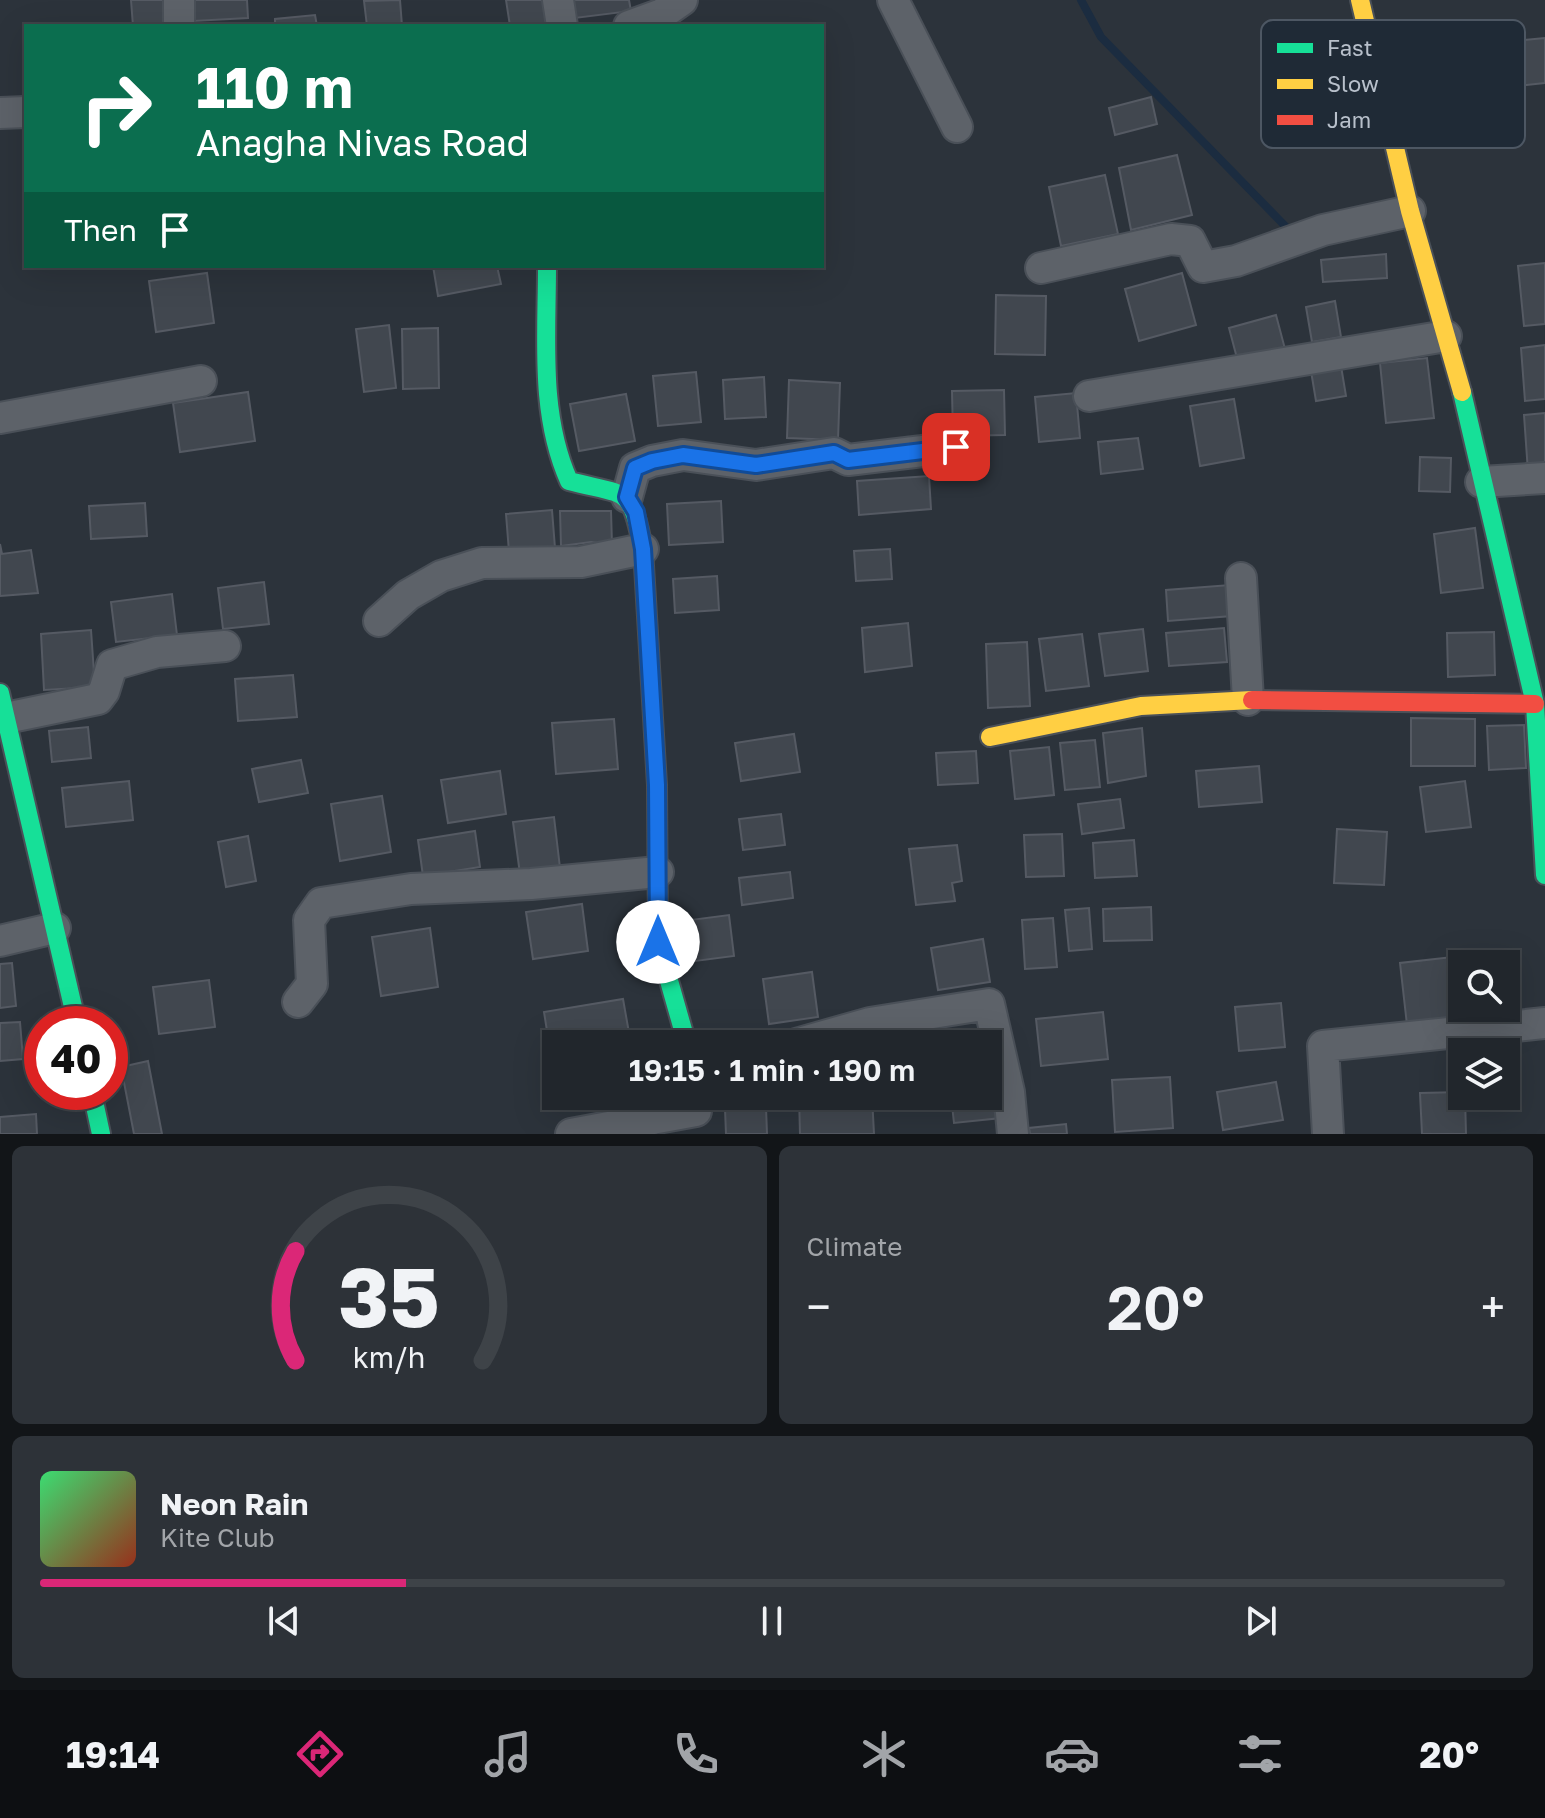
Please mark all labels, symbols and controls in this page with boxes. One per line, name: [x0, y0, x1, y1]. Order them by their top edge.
legend: [1261, 20, 1525, 148]
text: Fast: [1327, 34, 1373, 61]
text: 110 m: [196, 53, 353, 120]
icon: right: [64, 56, 168, 160]
text: Slow: [1327, 70, 1379, 97]
text: Jam: [1327, 106, 1371, 133]
text: Anagha Nivas Road: [196, 121, 529, 164]
icon: arrive: [153, 208, 197, 252]
text: Then: [64, 212, 137, 248]
pin: [922, 413, 990, 481]
icon: arrive: [934, 425, 978, 469]
position arrow: [616, 900, 700, 984]
map controls: [1448, 950, 1520, 1110]
button: search: [1448, 950, 1520, 1022]
speed limit sign: 40: [24, 1006, 128, 1110]
button: layers: [1448, 1038, 1520, 1110]
text: 19:15 · 1 min · 190 m: [629, 1052, 915, 1088]
text: Climate: [807, 1231, 902, 1262]
text: 35: [339, 1245, 440, 1345]
text: 20°: [1107, 1271, 1205, 1343]
text: −: [807, 1280, 831, 1333]
text: +: [1481, 1280, 1505, 1333]
text: km/h: [353, 1340, 426, 1374]
text: Neon Rain: [160, 1486, 308, 1522]
text: Kite Club: [160, 1522, 275, 1553]
icon: previous: [262, 1599, 306, 1643]
icon: pause: [750, 1599, 794, 1643]
icon: next: [1239, 1599, 1283, 1643]
icon: directions: [292, 1726, 348, 1782]
icon: music: [480, 1726, 536, 1782]
icon: phone: [668, 1726, 724, 1782]
icon: climate: [856, 1726, 912, 1782]
icon: car: [1044, 1726, 1100, 1782]
icon: filters: [1232, 1726, 1288, 1782]
text: 19:14: [66, 1733, 160, 1776]
text: 20°: [1420, 1733, 1479, 1776]

